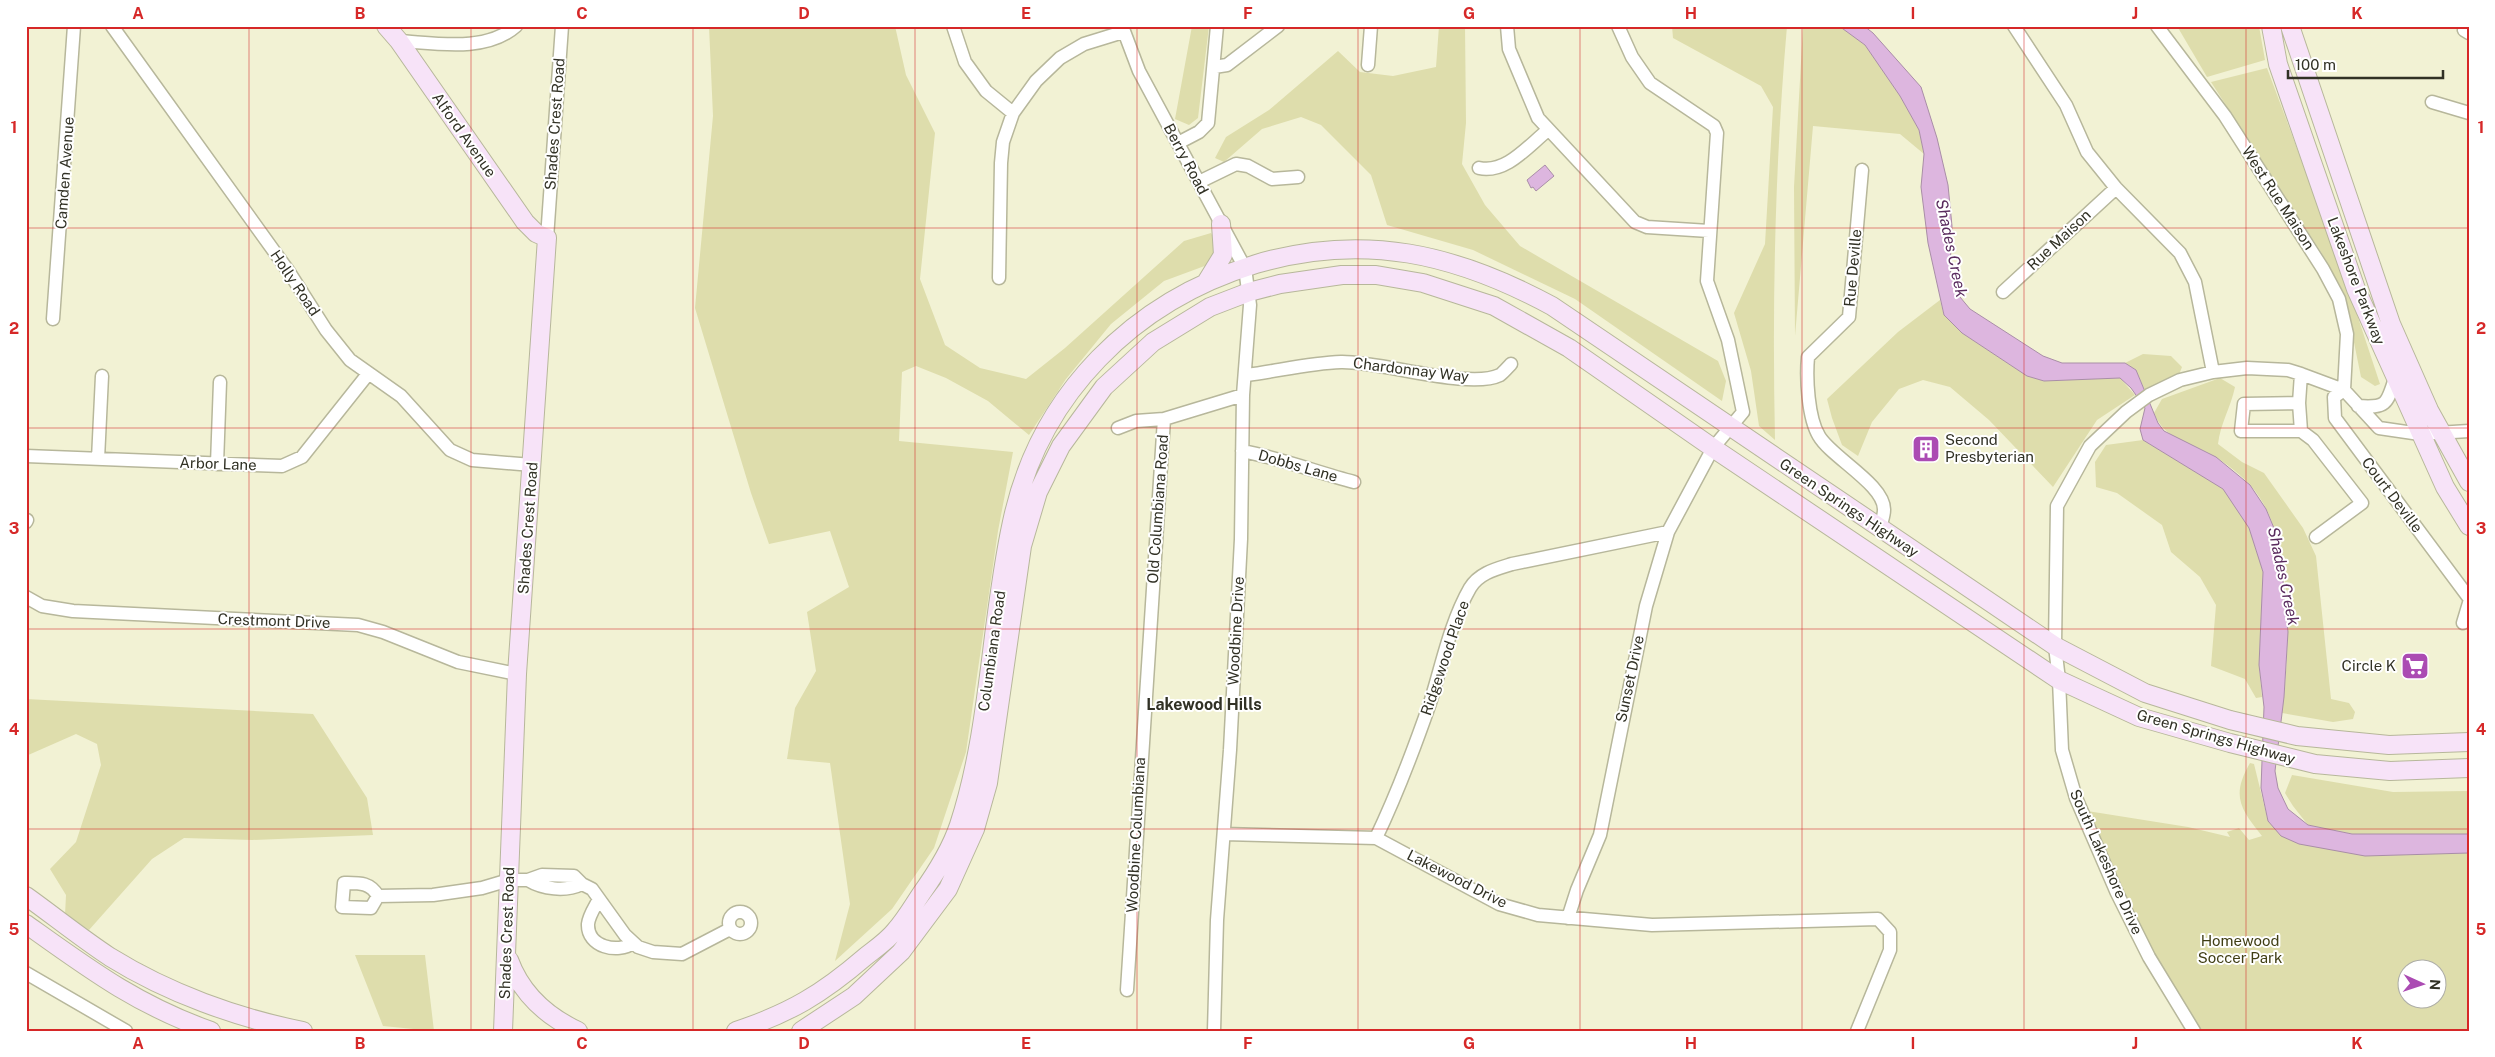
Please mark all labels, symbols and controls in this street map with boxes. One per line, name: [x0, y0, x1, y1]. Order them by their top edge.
text: A: [132, 4, 144, 23]
text: B: [355, 4, 366, 23]
text: C: [576, 4, 588, 23]
text: D: [798, 4, 810, 23]
text: E: [1021, 4, 1031, 23]
text: F: [1243, 4, 1253, 23]
text: G: [1463, 4, 1475, 23]
text: H: [1685, 4, 1697, 23]
text: I: [1911, 4, 1915, 23]
text: J: [2132, 4, 2138, 23]
text: K: [2351, 4, 2363, 23]
scale bar: [2288, 48, 2442, 80]
text: 100 m: [2295, 56, 2336, 73]
street label: Shades Crest Road: [541, 57, 568, 191]
street label: Alford Avenue: [429, 89, 500, 180]
street label: Camden Avenue: [52, 116, 77, 230]
text: 1: [11, 118, 17, 137]
text: 1: [2478, 118, 2484, 137]
street label: Berry Road: [1161, 120, 1212, 197]
street label: West Rue Maison: [2239, 143, 2318, 253]
water label: Shades Creek: [1932, 197, 1971, 299]
street label: Rue Maison: [2023, 206, 2094, 273]
street label: Lakeshore Parkway: [2324, 215, 2389, 347]
street label: Rue Deville: [1841, 228, 1864, 307]
street label: Holly Road: [267, 247, 324, 319]
text: 2: [9, 319, 19, 338]
text: 2: [2476, 319, 2486, 338]
street label: Chardonnay Way: [1352, 354, 1470, 385]
place label: Second Presbyterian: [1945, 431, 2034, 465]
street label: Old Columbiana Road: [1144, 434, 1171, 584]
building icon: Second Presbyterian: [1911, 434, 1941, 464]
street label: Dobbs Lane: [1256, 446, 1340, 485]
street label: Arbor Lane: [179, 454, 257, 473]
street label: Court Deville: [2359, 454, 2426, 536]
street label: Green Springs Highway: [1777, 455, 1922, 561]
street label: Shades Crest Road: [514, 461, 541, 595]
text: 3: [9, 519, 19, 538]
text: 3: [2476, 519, 2486, 538]
water label: Shades Creek: [2264, 525, 2303, 627]
street label: Woodbine Drive: [1224, 576, 1247, 686]
street label: Columbiana Road: [975, 589, 1008, 712]
street label: Ridgewood Place: [1417, 598, 1472, 717]
street label: Crestmont Drive: [217, 610, 331, 631]
street label: Sunset Drive: [1612, 634, 1647, 724]
supermarket icon: Circle K: [2400, 651, 2430, 681]
place label: Circle K: [2342, 657, 2396, 674]
district label: Lakewood Hills: [1146, 695, 1262, 714]
street label: Green Springs Highway: [2135, 706, 2297, 767]
text: 4: [9, 720, 20, 739]
text: 4: [2476, 720, 2487, 739]
street label: Woodbine Columbiana: [1123, 757, 1148, 913]
street label: South Lakeshore Drive: [2067, 787, 2146, 937]
street label: Lakewood Drive: [1404, 846, 1510, 911]
street label: Shades Crest Road: [496, 866, 517, 999]
text: 5: [9, 920, 20, 939]
text: 5: [2476, 920, 2487, 939]
park label: Homewood Soccer Park: [2198, 932, 2282, 966]
north arrow: [2398, 960, 2448, 1010]
text: N: [2427, 979, 2443, 991]
text: A: [132, 1034, 144, 1053]
text: B: [355, 1034, 366, 1053]
text: C: [576, 1034, 588, 1053]
text: D: [798, 1034, 810, 1053]
text: E: [1021, 1034, 1031, 1053]
text: F: [1243, 1034, 1253, 1053]
text: G: [1463, 1034, 1475, 1053]
text: H: [1685, 1034, 1697, 1053]
text: I: [1911, 1034, 1915, 1053]
text: J: [2132, 1034, 2138, 1053]
text: K: [2351, 1034, 2363, 1053]

